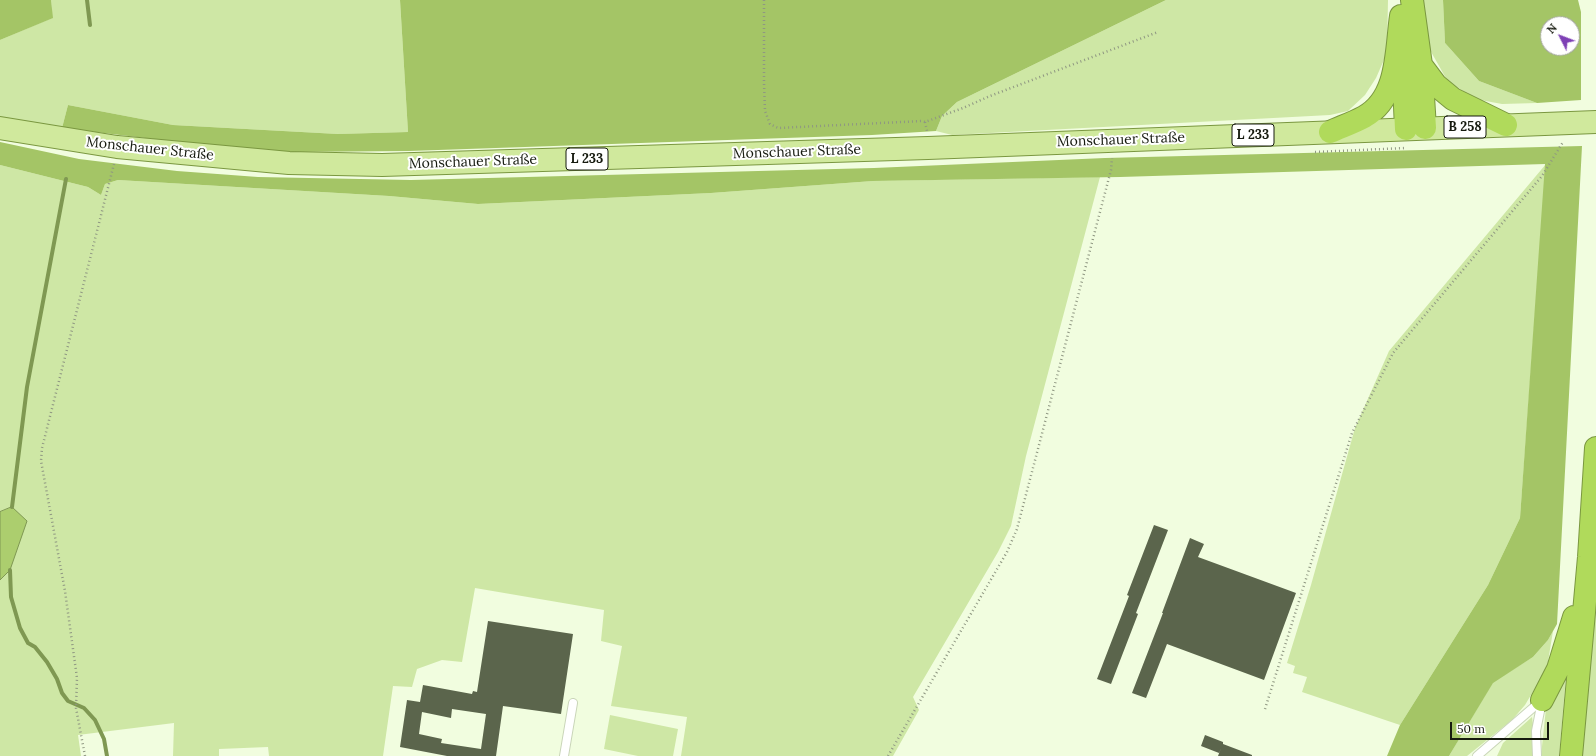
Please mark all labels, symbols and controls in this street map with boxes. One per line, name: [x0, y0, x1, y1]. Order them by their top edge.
north arrow: [1540, 16, 1580, 56]
text: N: [1544, 21, 1560, 36]
road number: B 258: [1444, 116, 1486, 138]
road number: L 233: [1232, 124, 1274, 146]
street label: Monschauer Straße: [1057, 129, 1185, 151]
street label: Monschauer Straße: [85, 134, 215, 164]
street label: Monschauer Straße: [733, 141, 861, 163]
road number: L 233: [566, 148, 608, 170]
street label: Monschauer Straße: [409, 151, 537, 173]
scale bar: [1452, 714, 1551, 740]
text: 50 m: [1457, 721, 1485, 736]

